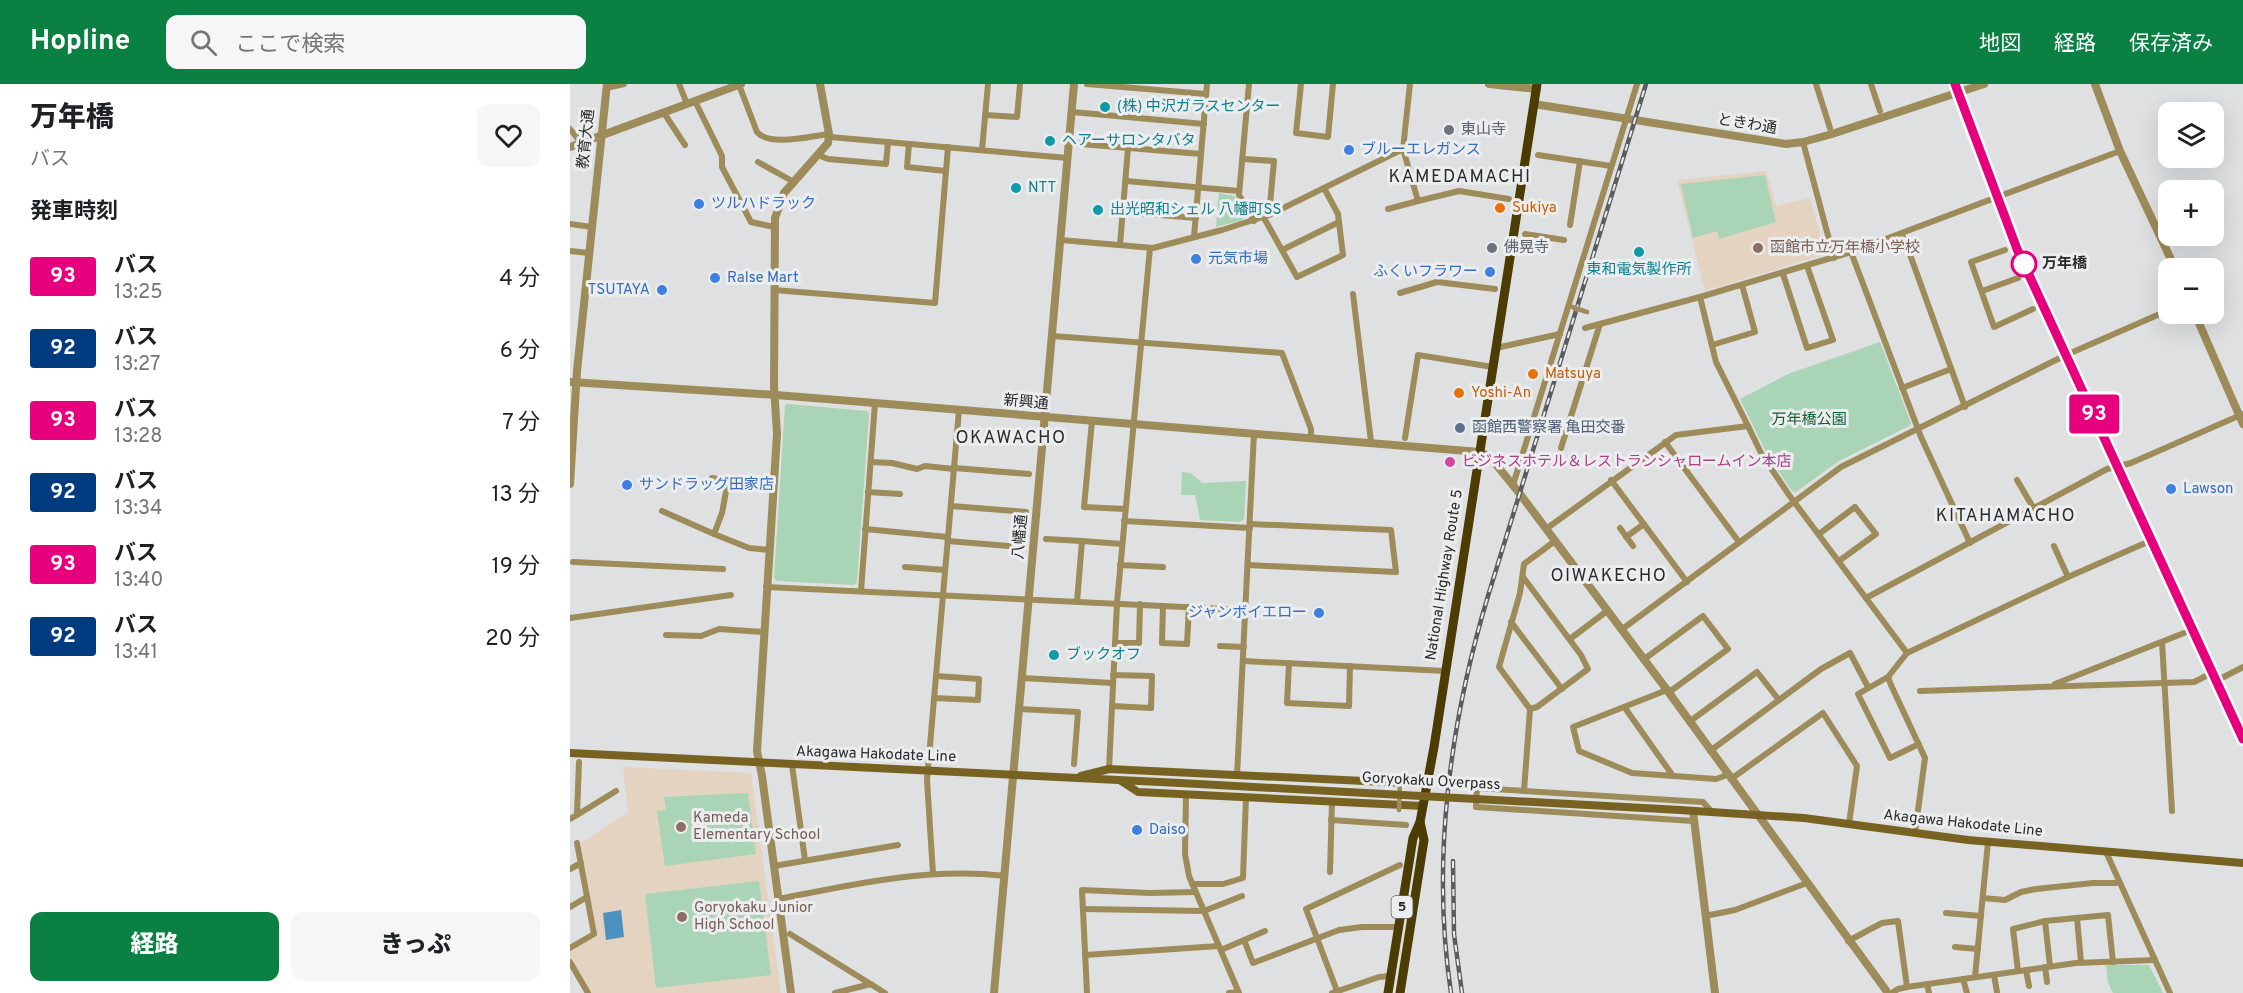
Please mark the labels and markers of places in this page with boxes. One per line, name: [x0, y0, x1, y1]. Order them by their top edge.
place label: (株) 中沢ガラスセンター: [1117, 98, 1281, 117]
marker: (株) 中沢ガラスセンター: [1098, 100, 1112, 114]
place label: 東山寺: [1461, 121, 1506, 140]
marker: 東山寺: [1442, 123, 1456, 137]
place label: ヘアーサロンタバタ: [1062, 132, 1196, 151]
marker: ヘアーサロンタバタ: [1043, 134, 1057, 148]
place label: ブルーエレガンス: [1361, 141, 1481, 160]
marker: ブルーエレガンス: [1342, 143, 1356, 157]
place label: NTT: [1028, 179, 1056, 198]
marker: NTT: [1009, 181, 1023, 195]
place label: ツルハドラック: [711, 195, 816, 214]
marker: ツルハドラック: [692, 197, 706, 211]
place label: Sukiya: [1512, 199, 1557, 218]
place label: 出光昭和シェル 八幡町SS: [1110, 201, 1282, 220]
marker: Sukiya: [1493, 201, 1507, 215]
marker: 出光昭和シェル 八幡町SS: [1091, 203, 1105, 217]
place label: 佛晃寺: [1504, 238, 1549, 258]
place label: 函館市立万年橋小学校: [1770, 239, 1920, 258]
marker: 佛晃寺: [1485, 241, 1499, 255]
marker: 函館市立万年橋小学校: [1751, 241, 1765, 255]
marker: 東和電気製作所: [1632, 245, 1646, 259]
place label: 元気市場: [1208, 250, 1268, 269]
marker: 万年橋: [2011, 251, 2037, 277]
marker: 元気市場: [1189, 252, 1203, 266]
place label: 万年橋: [2042, 255, 2088, 274]
place label: 東和電気製作所: [1586, 261, 1692, 280]
place label: ふくいフラワー: [1373, 263, 1478, 282]
marker: ふくいフラワー: [1483, 265, 1497, 279]
place label: Ralse Mart: [727, 269, 799, 288]
marker: Ralse Mart: [708, 271, 722, 285]
place label: TSUTAYA: [588, 281, 650, 300]
marker: TSUTAYA: [655, 283, 669, 297]
place label: Matsuya: [1545, 365, 1601, 384]
marker: Matsuya: [1526, 367, 1540, 381]
place label: Yoshi-An: [1471, 384, 1531, 403]
marker: Yoshi-An: [1452, 386, 1466, 400]
place label: 函館西警察署 亀田交番: [1472, 419, 1626, 438]
marker: 函館西警察署 亀田交番: [1453, 421, 1467, 435]
place label: ビジネスホテル＆レストランシャロームイン本店: [1462, 453, 1792, 472]
marker: ビジネスホテル＆レストランシャロームイン本店: [1443, 455, 1457, 469]
place label: サンドラッグ田家店: [639, 476, 774, 495]
marker: サンドラッグ田家店: [620, 478, 634, 492]
place label: Lawson: [2183, 480, 2233, 499]
marker: Lawson: [2164, 482, 2178, 496]
place label: ジャンボイエロー: [1188, 604, 1307, 623]
marker: ジャンボイエロー: [1312, 606, 1326, 620]
place label: ブックオフ: [1066, 646, 1141, 665]
marker: ブックオフ: [1047, 648, 1061, 662]
place label: Kameda Elementary School: [693, 809, 820, 845]
marker: Kameda Elementary School: [674, 820, 688, 834]
place label: Daiso: [1149, 821, 1186, 840]
marker: Daiso: [1130, 823, 1144, 837]
place label: Goryokaku Junior High School: [694, 899, 813, 935]
marker: Goryokaku Junior High School: [675, 910, 689, 924]

